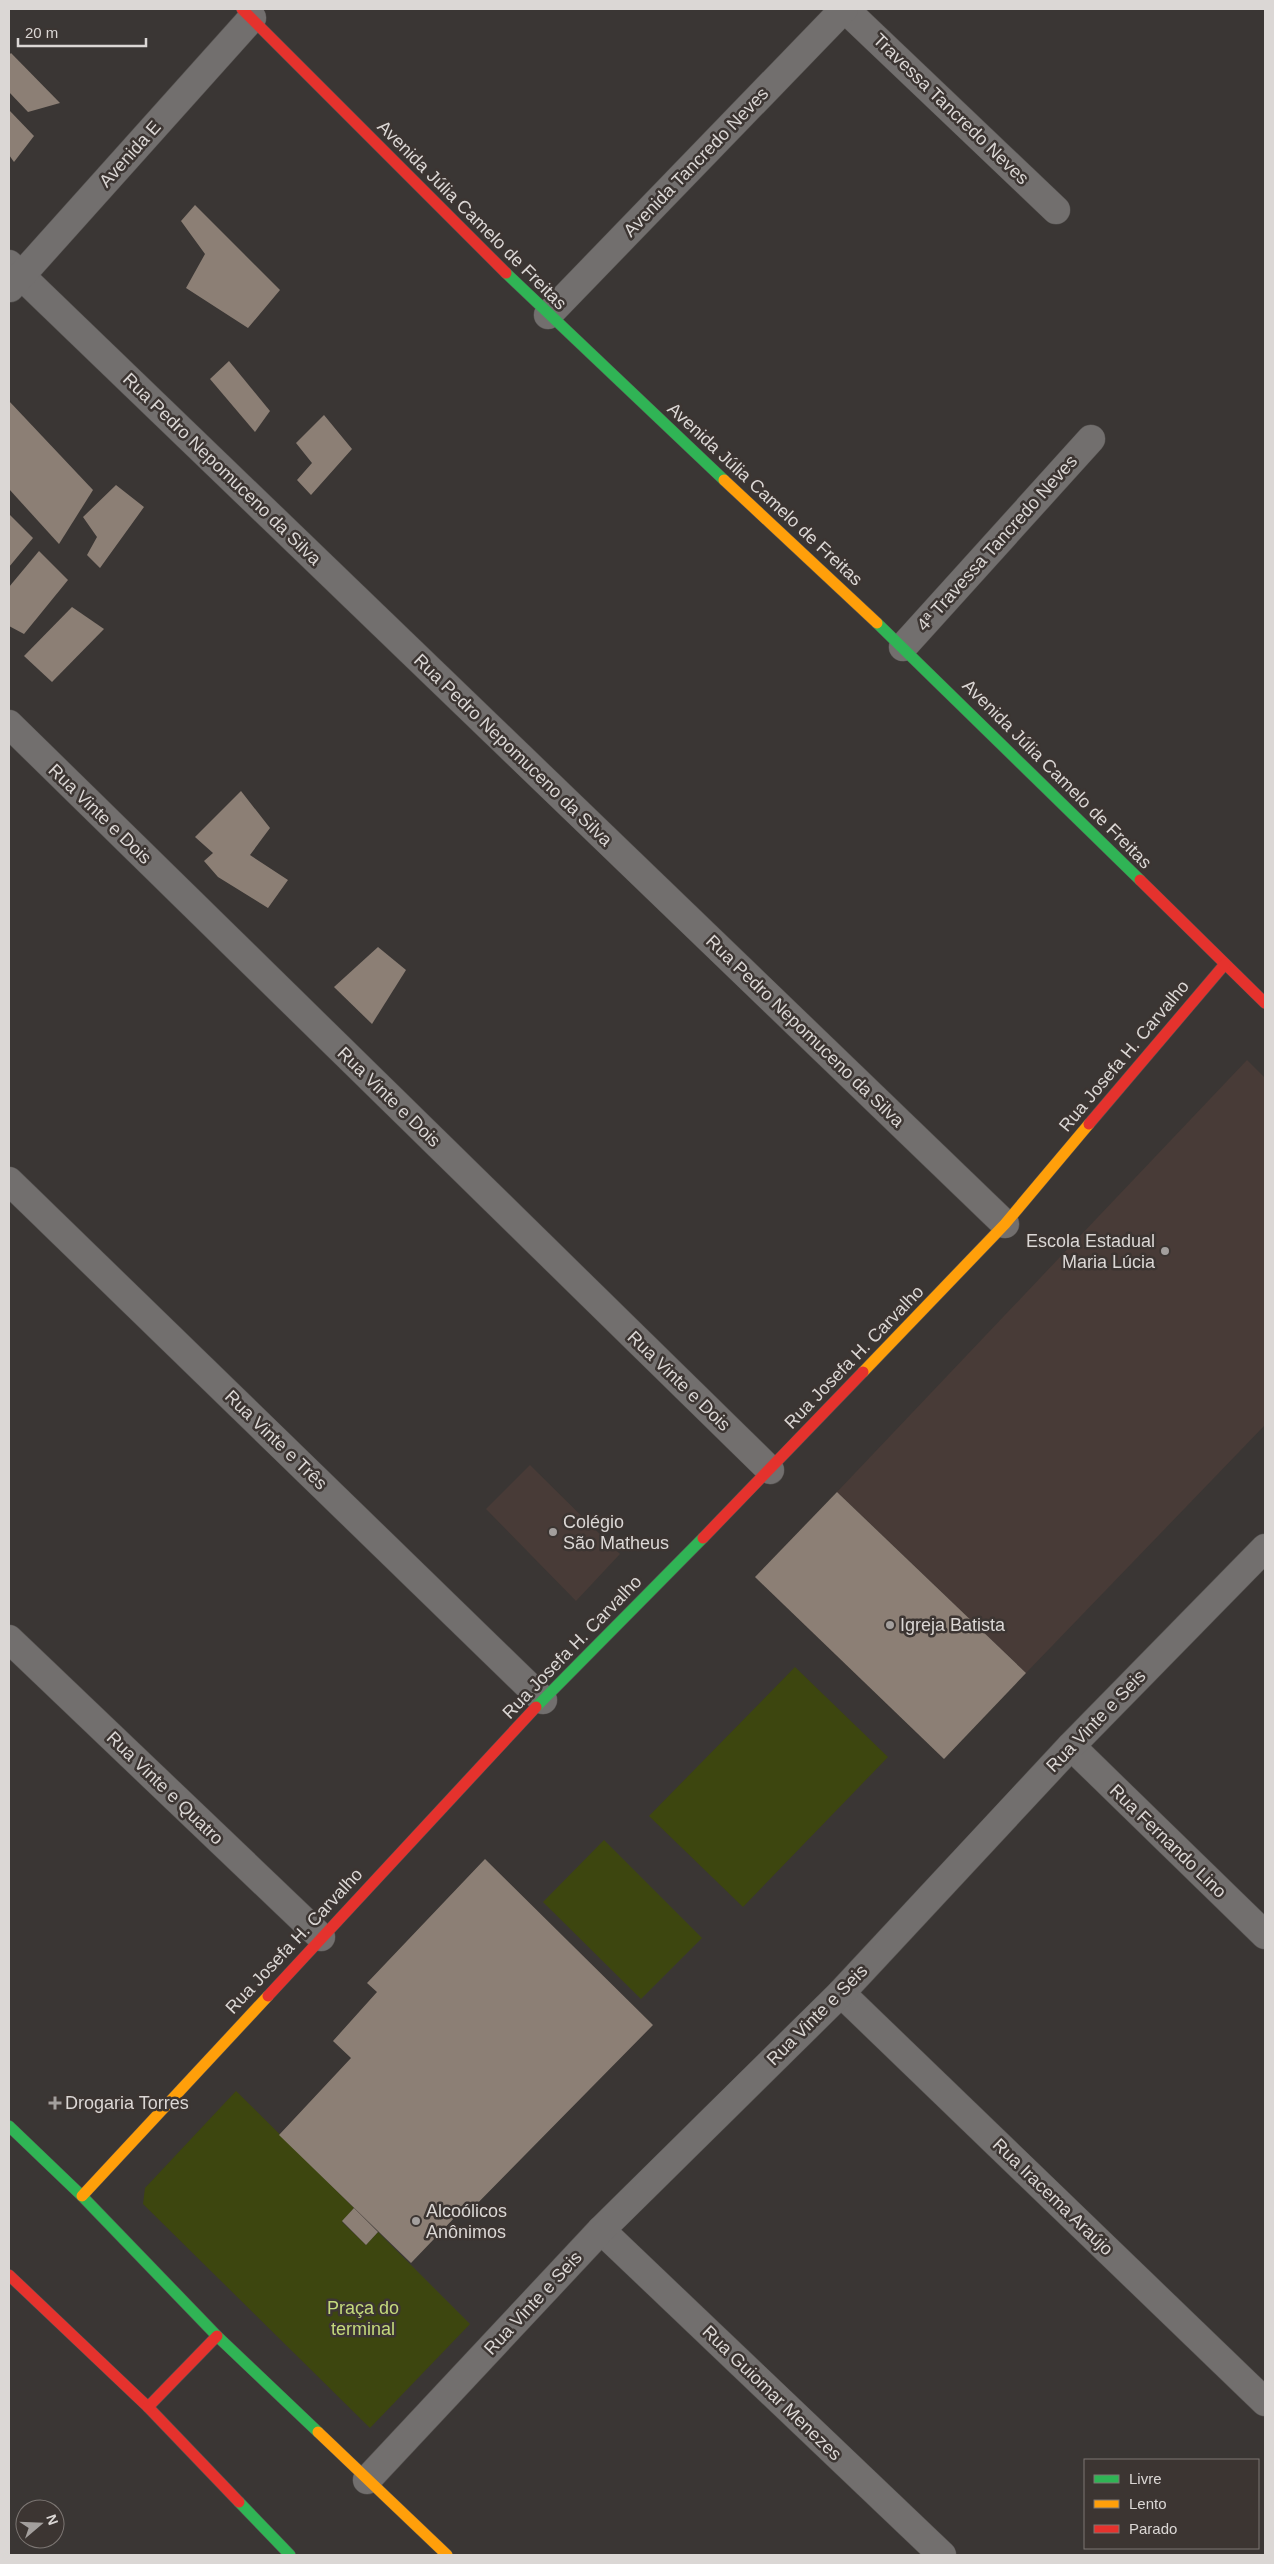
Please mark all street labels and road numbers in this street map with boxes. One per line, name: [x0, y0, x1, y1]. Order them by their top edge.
street label: Travessa Tancredo Neves: [869, 30, 1033, 188]
street label: Avenida Tancredo Neves: [620, 83, 772, 241]
street label: Avenida Júlia Camelo de Freitas: [373, 116, 571, 314]
street label: Avenida E: [95, 117, 165, 191]
street label: Rua Pedro Nepomuceno da Silva: [119, 369, 326, 570]
street label: Avenida Júlia Camelo de Freitas: [664, 398, 866, 590]
street label: 4ª Travessa Tancredo Neves: [913, 451, 1081, 635]
street label: Rua Pedro Nepomuceno da Silva: [410, 650, 617, 851]
street label: Avenida Júlia Camelo de Freitas: [958, 675, 1156, 873]
street label: Rua Vinte e Dois: [45, 760, 155, 868]
street label: Rua Pedro Nepomuceno da Silva: [702, 931, 909, 1132]
street label: Rua Josefa H. Carvalho: [1055, 976, 1193, 1136]
street label: Rua Vinte e Dois: [334, 1043, 444, 1151]
street label: Rua Josefa H. Carvalho: [780, 1281, 928, 1433]
street label: Rua Vinte e Dois: [624, 1327, 734, 1435]
street label: Rua Vinte e Três: [221, 1386, 331, 1494]
street label: Rua Josefa H. Carvalho: [498, 1571, 646, 1723]
street label: Rua Vinte e Seis: [1042, 1666, 1150, 1776]
street label: Rua Vinte e Quatro: [103, 1727, 227, 1849]
street label: Rua Fernando Lino: [1106, 1780, 1230, 1902]
street label: Rua Josefa H. Carvalho: [222, 1864, 366, 2018]
street label: Rua Vinte e Seis: [763, 1961, 871, 2069]
street label: Rua Iracema Araújo: [989, 2135, 1117, 2259]
street label: Rua Vinte e Seis: [480, 2247, 586, 2359]
street label: Rua Guiomar Menezes: [698, 2322, 846, 2464]

